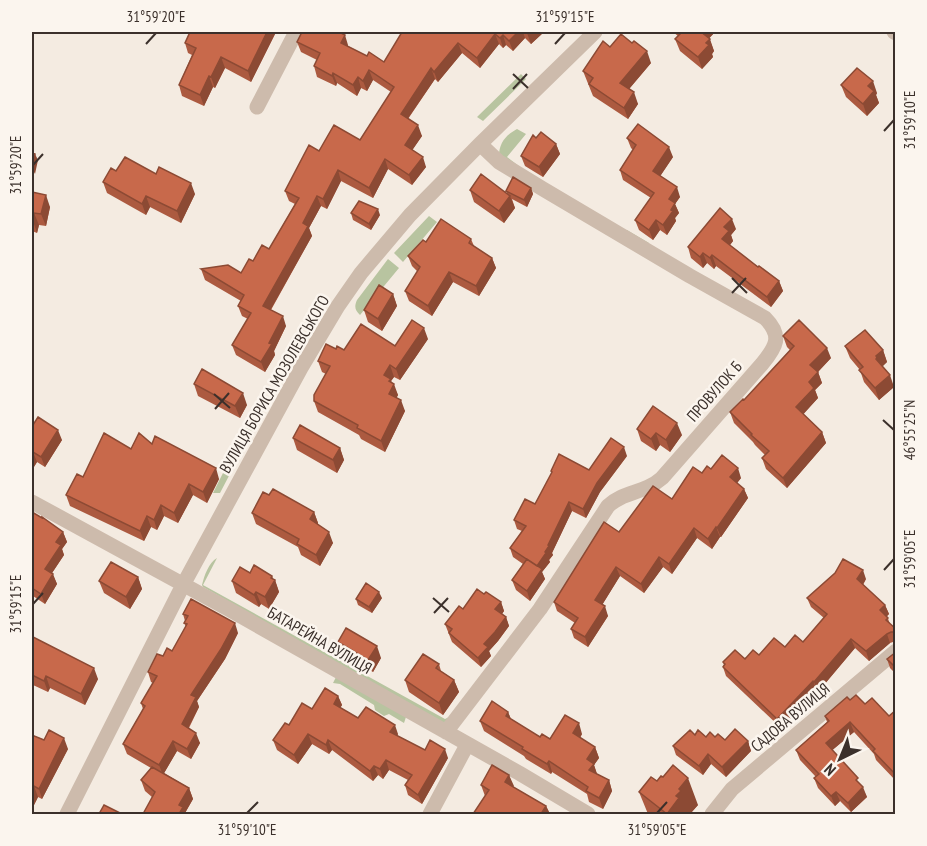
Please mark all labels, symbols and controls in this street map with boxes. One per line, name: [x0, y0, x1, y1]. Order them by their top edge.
text: 31°59'20"E: [126, 7, 186, 26]
text: 31°59'15"E: [535, 7, 595, 26]
text: 31°59'10"E: [900, 90, 919, 150]
text: 31°59'20"E: [6, 135, 25, 195]
street label: ВУЛИЦЯ БОРИСА МОЗОЛЕВСЬКОГО: [215, 291, 333, 477]
street label: ПРОВУЛОК Б: [682, 357, 746, 425]
text: 46°55'25"N: [900, 400, 919, 460]
text: 31°59'05"E: [900, 529, 919, 589]
text: 31°59'15"E: [6, 574, 25, 634]
street label: БАТАРЕЙНА ВУЛИЦЯ: [264, 602, 376, 678]
street label: САДОВА ВУЛИЦЯ: [746, 678, 834, 756]
north arrow: [810, 729, 870, 789]
text: N: [820, 760, 840, 780]
text: 31°59'10"E: [217, 820, 277, 839]
text: 31°59'05"E: [627, 820, 687, 839]

